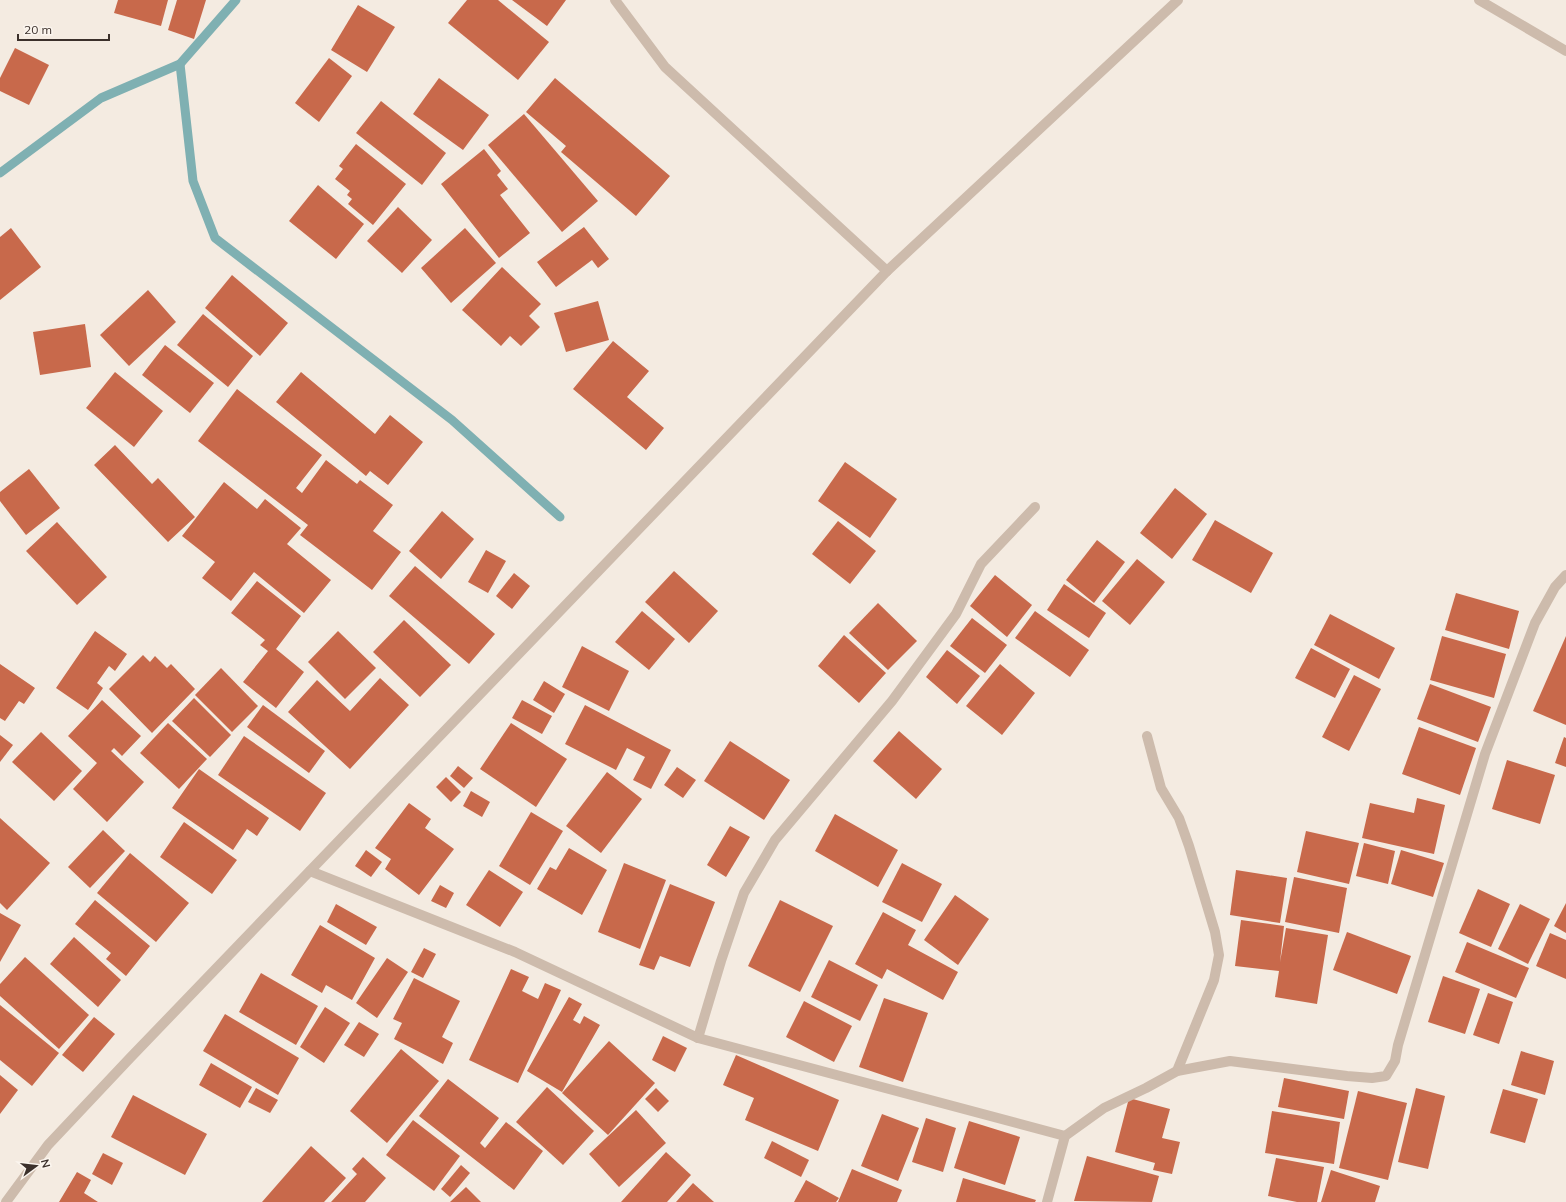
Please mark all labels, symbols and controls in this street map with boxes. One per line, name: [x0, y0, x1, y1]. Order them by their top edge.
scale bar: [18, 16, 109, 42]
text: 20 m: [24, 22, 52, 37]
north arrow: [16, 1146, 56, 1186]
text: N: [38, 1158, 53, 1169]

